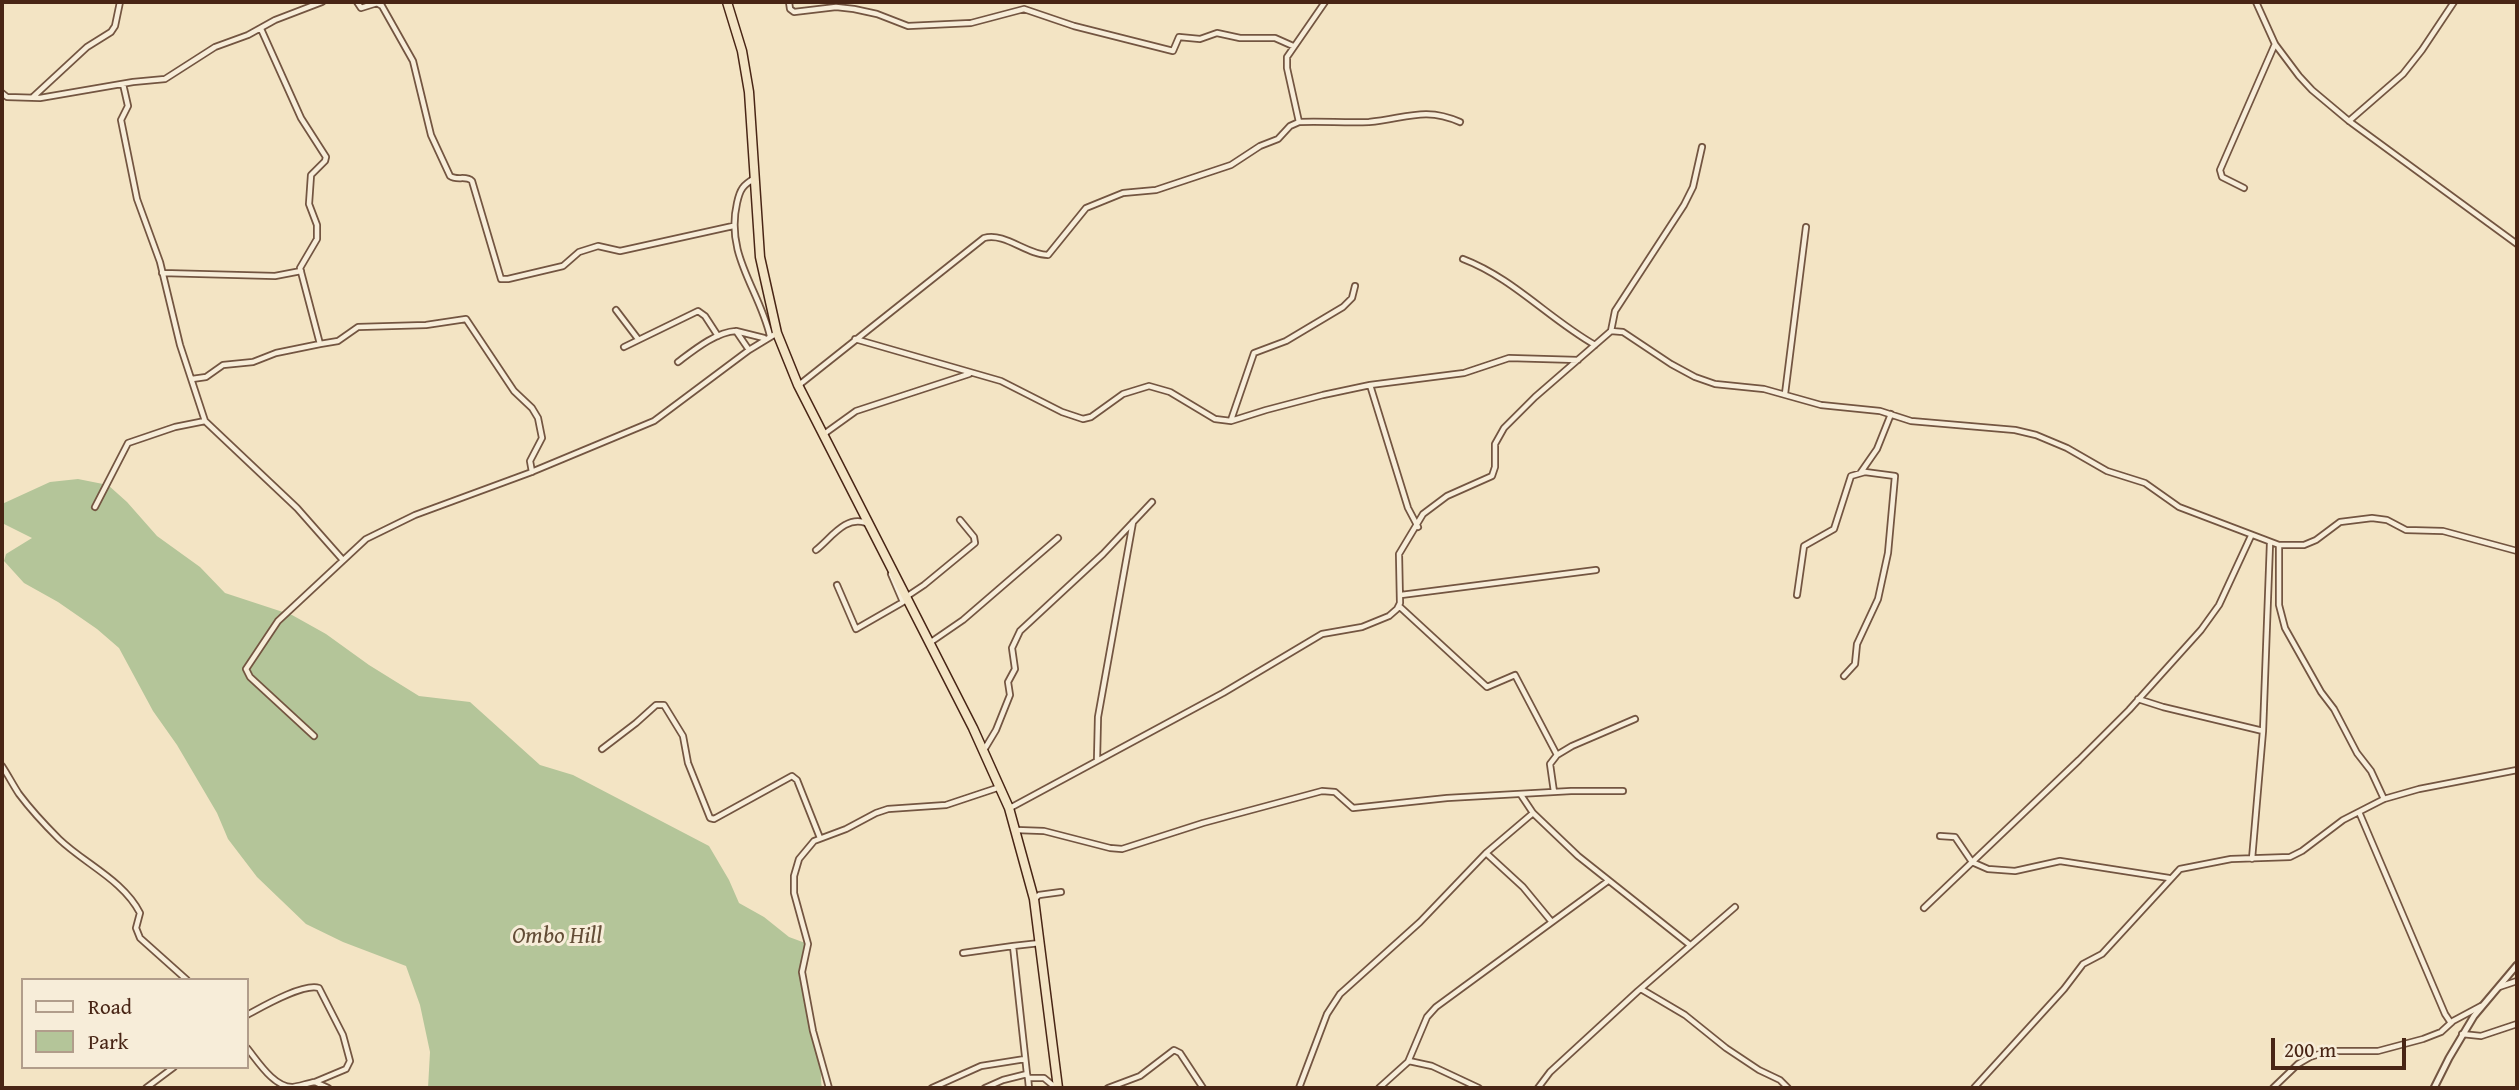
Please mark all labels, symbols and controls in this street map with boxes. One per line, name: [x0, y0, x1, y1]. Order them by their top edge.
park label: Ombo Hill: [512, 923, 602, 951]
legend: [21, 978, 248, 1069]
text: Road: [88, 991, 132, 1022]
scale bar: [2274, 1024, 2409, 1068]
text: Park: [88, 1026, 129, 1057]
text: 200 m: [2284, 1034, 2336, 1065]

